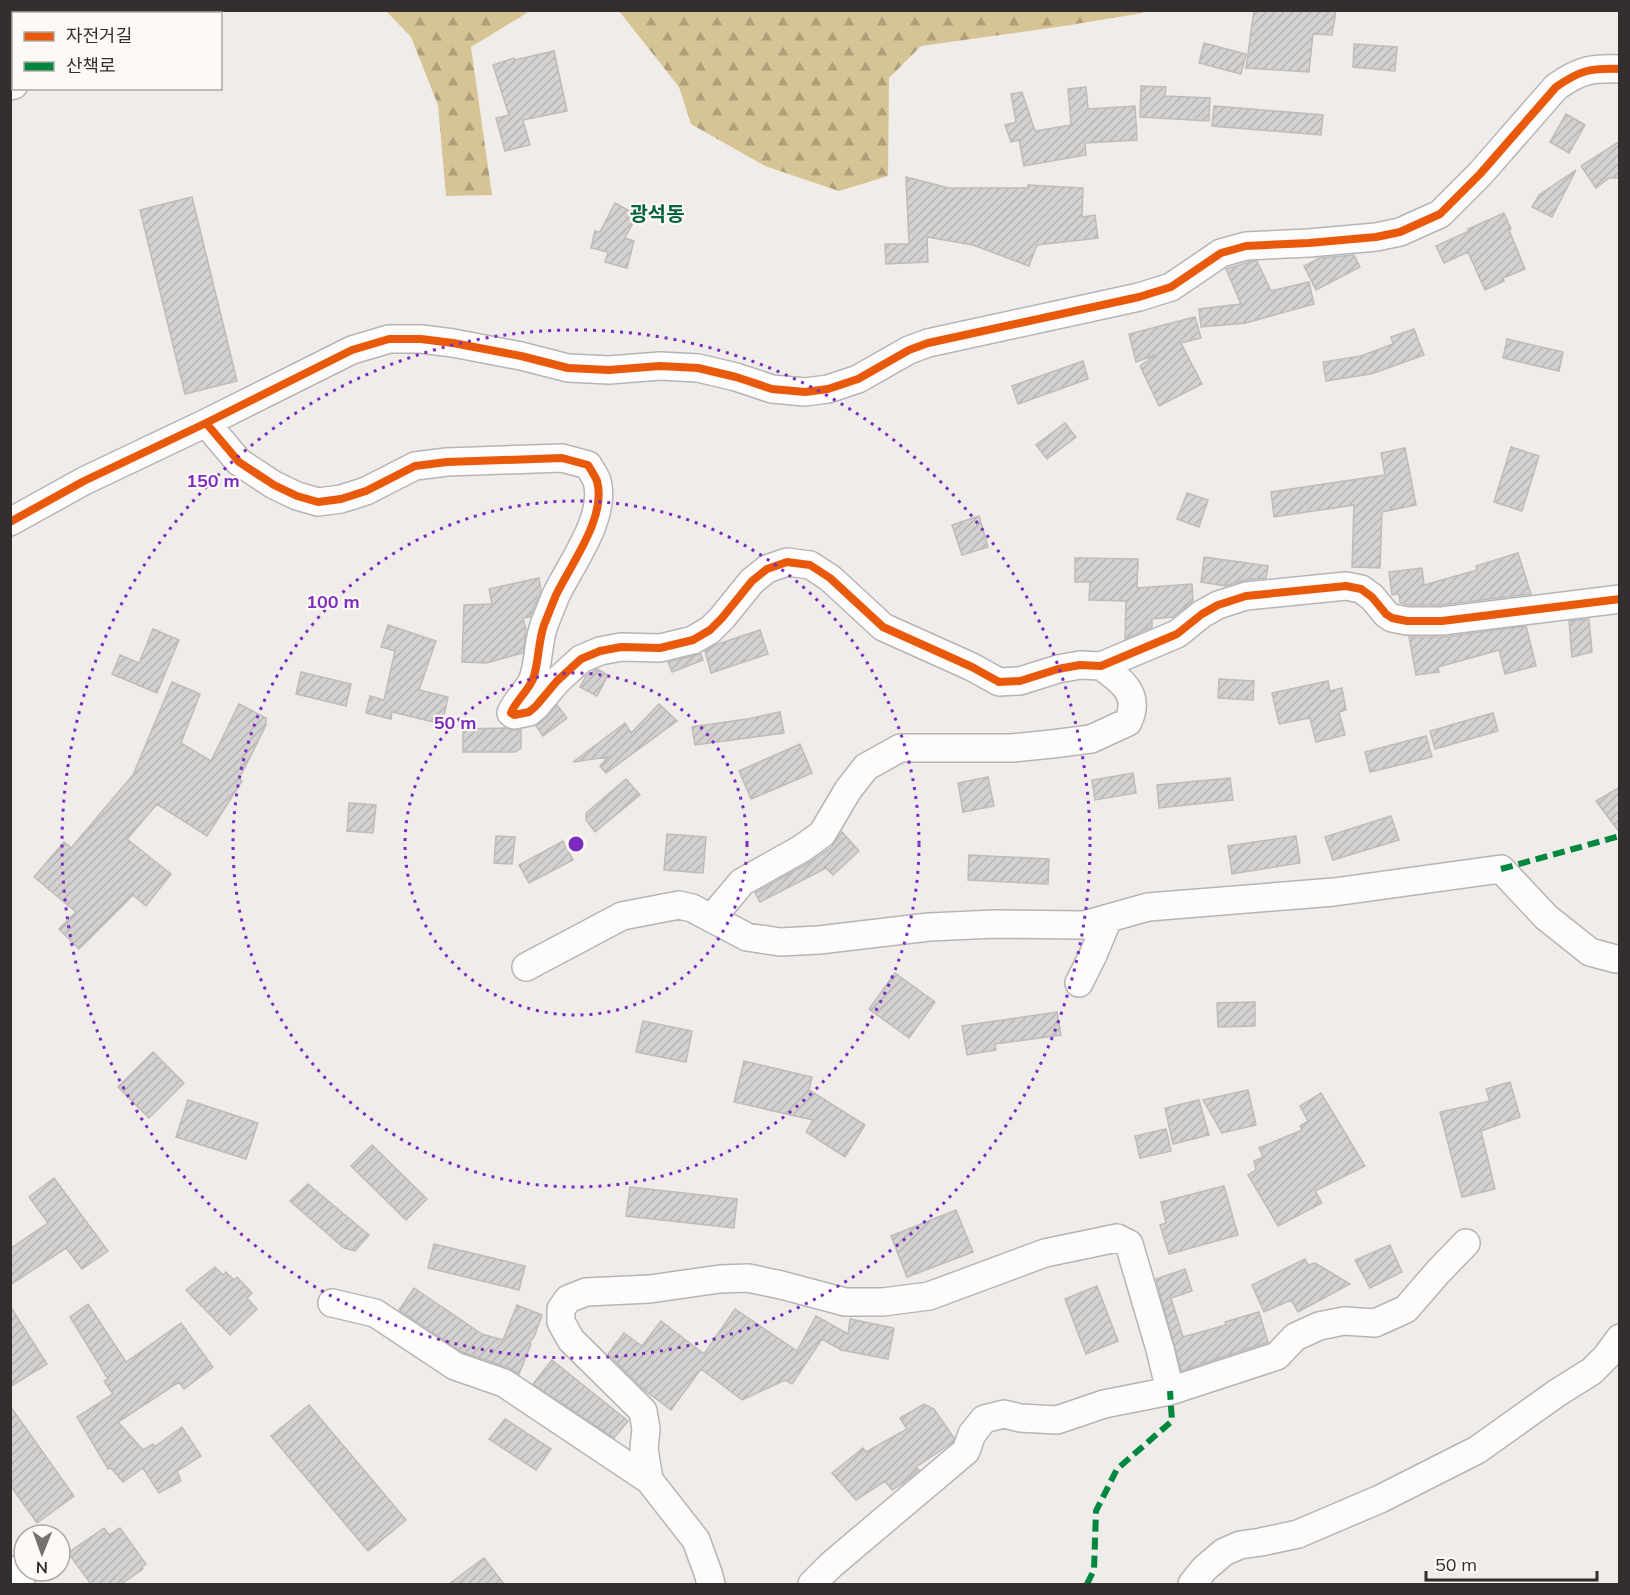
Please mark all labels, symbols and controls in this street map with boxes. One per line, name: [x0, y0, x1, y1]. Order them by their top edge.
legend: [12, 12, 222, 90]
text: 자전거길: [66, 24, 132, 47]
text: 산책로: [66, 54, 116, 77]
district label: 광석동: [629, 201, 685, 226]
text: 150 m: [186, 469, 240, 492]
text: 100 m: [306, 590, 360, 613]
text: 50 m: [434, 711, 476, 734]
centre of rings: [566, 834, 586, 854]
north arrow: [12, 1523, 72, 1583]
scale bar: [1426, 1544, 1597, 1582]
text: 50 m: [1435, 1553, 1477, 1576]
text: N: [36, 1558, 48, 1578]

